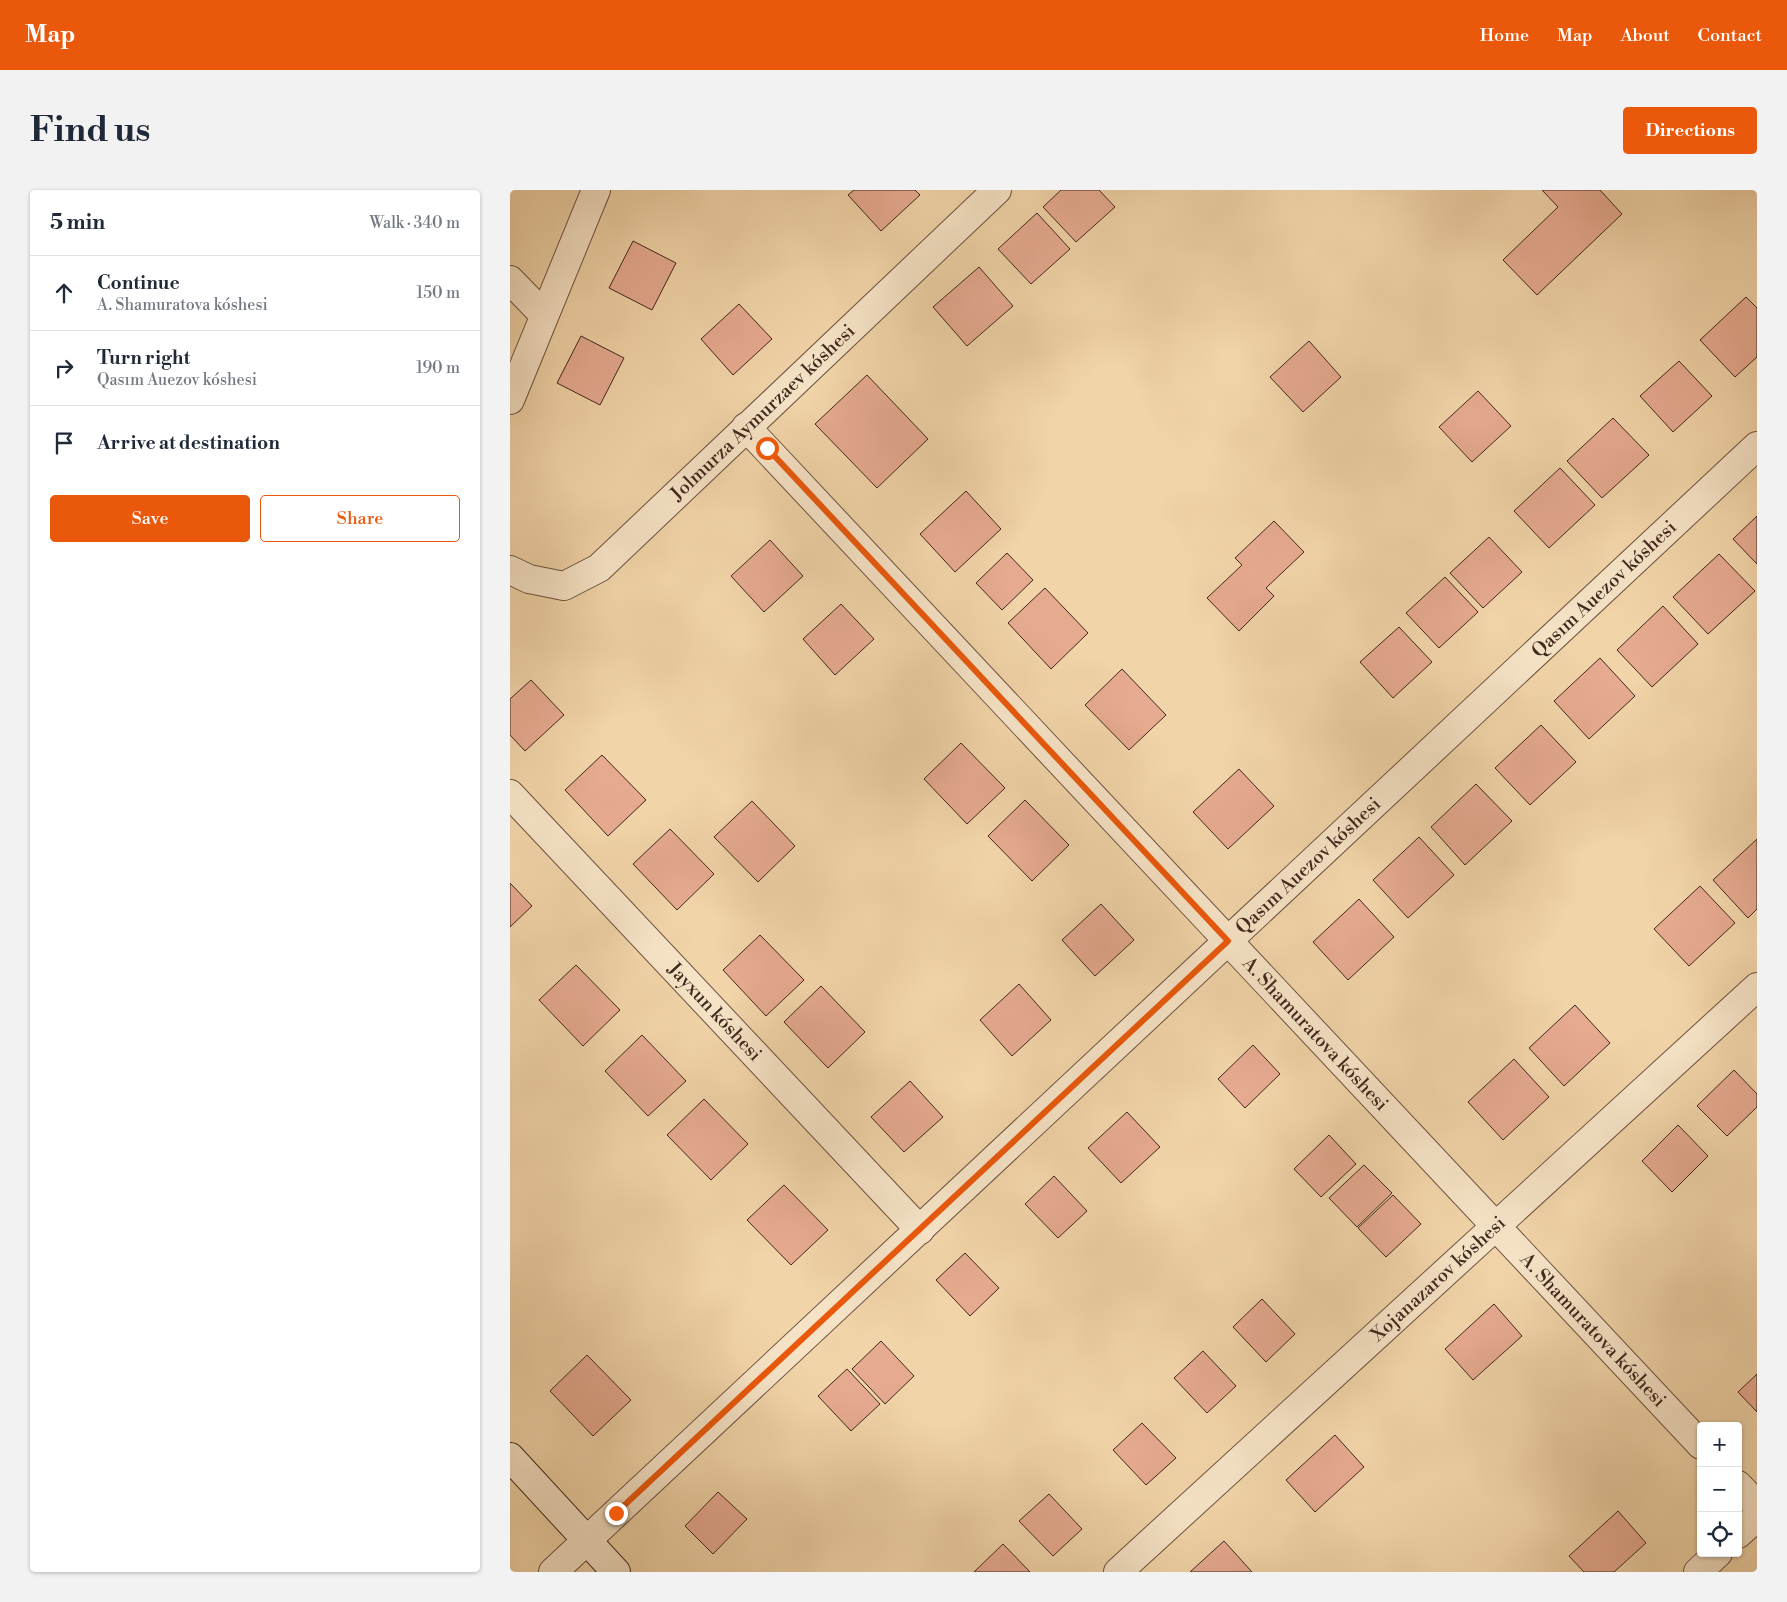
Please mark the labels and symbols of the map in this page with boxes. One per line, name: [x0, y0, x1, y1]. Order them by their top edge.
street label: Jolmurza Aymurzaev kóshesi: [665, 319, 860, 506]
route start: [756, 437, 779, 460]
street label: Qasım Auezov kóshesi: [1526, 515, 1682, 663]
street label: Qasım Auezov kóshesi: [1231, 792, 1386, 939]
street label: A. Shamuratova kóshesi: [1236, 951, 1393, 1116]
street label: Jayxun kóshesi: [662, 957, 767, 1066]
street label: Xojanazarov kóshesi: [1365, 1211, 1511, 1347]
street label: A. Shamuratova kóshesi: [1514, 1247, 1671, 1412]
route end: [605, 1502, 628, 1525]

